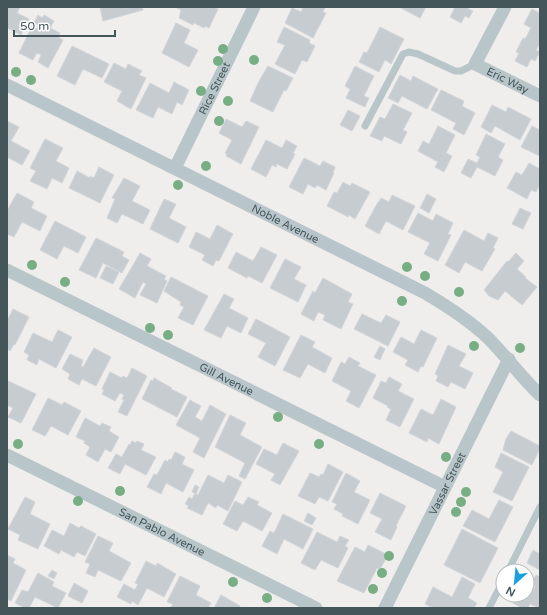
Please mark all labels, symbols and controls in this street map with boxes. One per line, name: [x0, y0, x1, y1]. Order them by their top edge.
scale bar: [14, 12, 115, 38]
text: 50 m: [20, 19, 49, 33]
street label: Rice Street: [196, 60, 233, 117]
street label: Eric Way: [484, 65, 531, 96]
street label: Noble Avenue: [249, 202, 321, 246]
street label: Gill Avenue: [197, 360, 256, 398]
street label: Vassar Street: [426, 450, 469, 517]
street label: San Pablo Avenue: [117, 505, 207, 559]
north arrow: [495, 563, 535, 603]
text: N: [504, 584, 518, 599]

